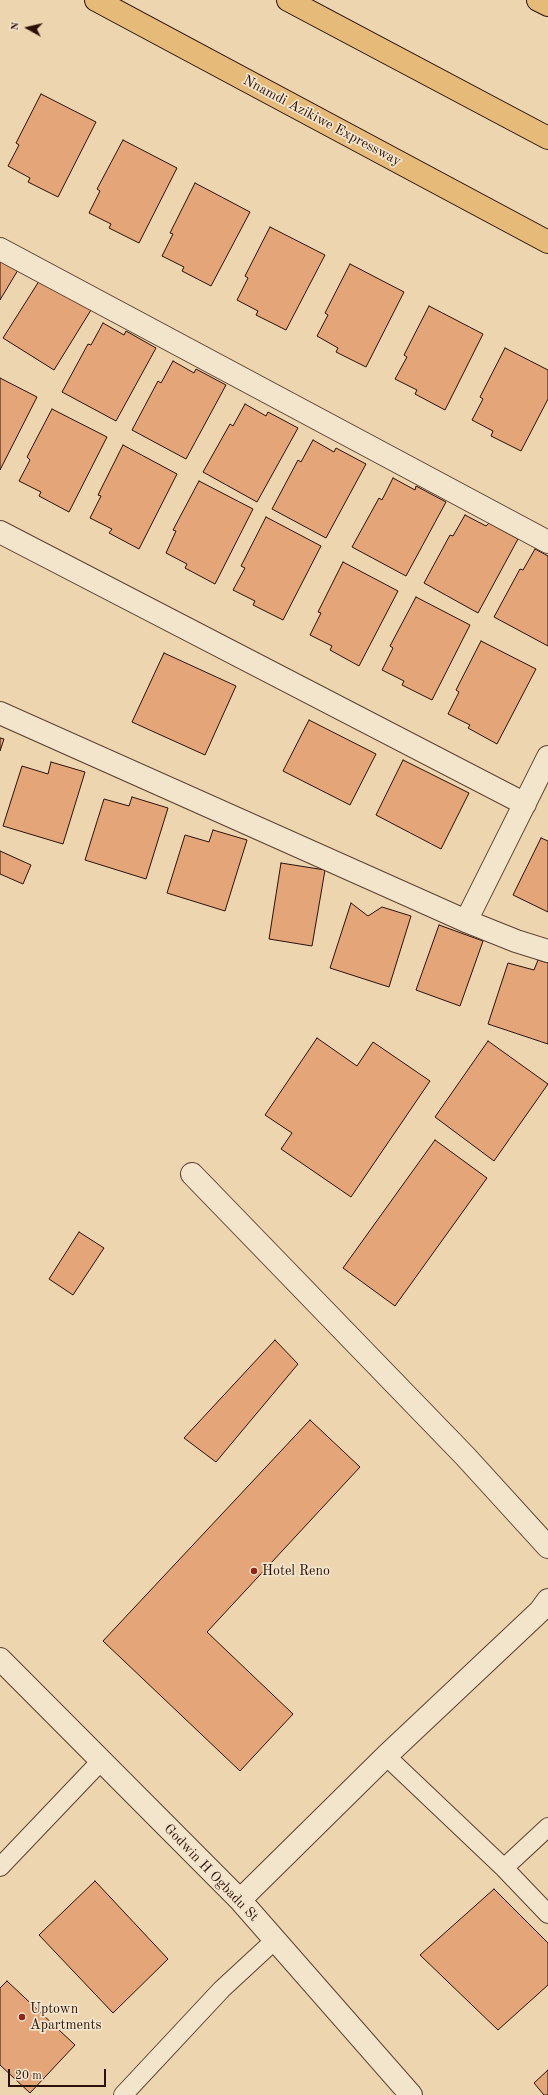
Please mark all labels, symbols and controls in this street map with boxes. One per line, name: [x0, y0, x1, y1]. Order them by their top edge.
north arrow: [8, 8, 48, 48]
text: N: [10, 21, 22, 31]
street label: Nnamdi Azikiwe Expressway: [240, 72, 404, 170]
place label: Hotel Reno: [262, 1563, 330, 1579]
marker: Hotel Reno: [249, 1566, 259, 1576]
street label: Godwin H Ogbadu St: [160, 1821, 262, 1925]
place label: Uptown Apartments: [30, 2001, 102, 2034]
marker: Uptown Apartments: [17, 2012, 27, 2022]
scale bar: [10, 2061, 108, 2087]
text: 20 m: [15, 2070, 42, 2082]

